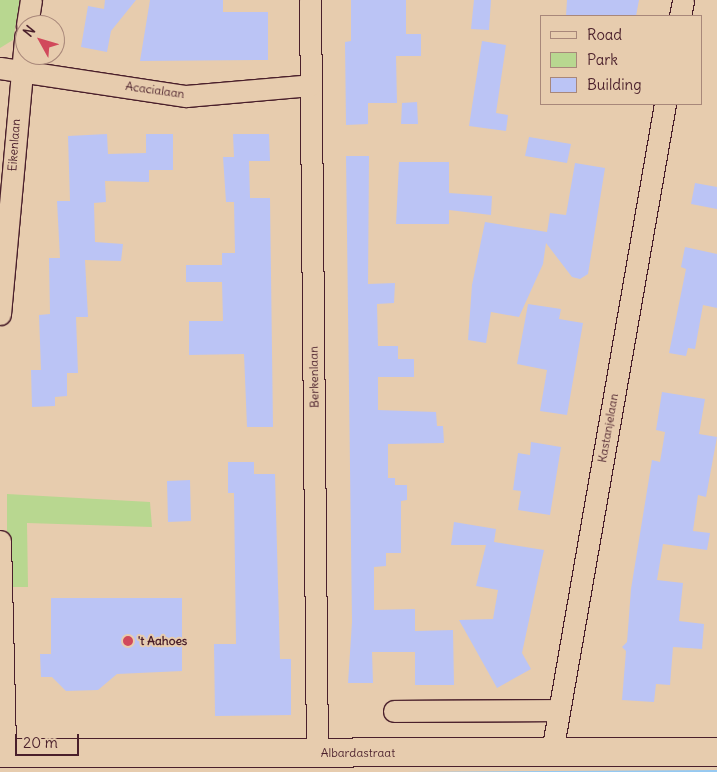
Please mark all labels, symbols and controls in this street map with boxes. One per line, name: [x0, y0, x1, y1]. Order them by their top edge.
north arrow: [15, 15, 65, 65]
legend: [540, 15, 702, 105]
text: N: [19, 22, 39, 41]
text: Road: [587, 25, 622, 44]
text: Park: [587, 50, 618, 69]
text: Building: [587, 75, 642, 94]
street label: Acacialaan: [125, 79, 185, 101]
street label: Eikenlaan: [5, 118, 23, 172]
street label: Berkenlaan: [306, 346, 322, 408]
street label: Kastanjelaan: [595, 392, 621, 464]
place label: 't Aahoes: [138, 634, 187, 648]
marker: 't Aahoes: [122, 635, 134, 647]
scale bar: [18, 724, 81, 756]
text: 20 m: [23, 733, 58, 752]
street label: Albardastraat: [321, 746, 395, 760]

